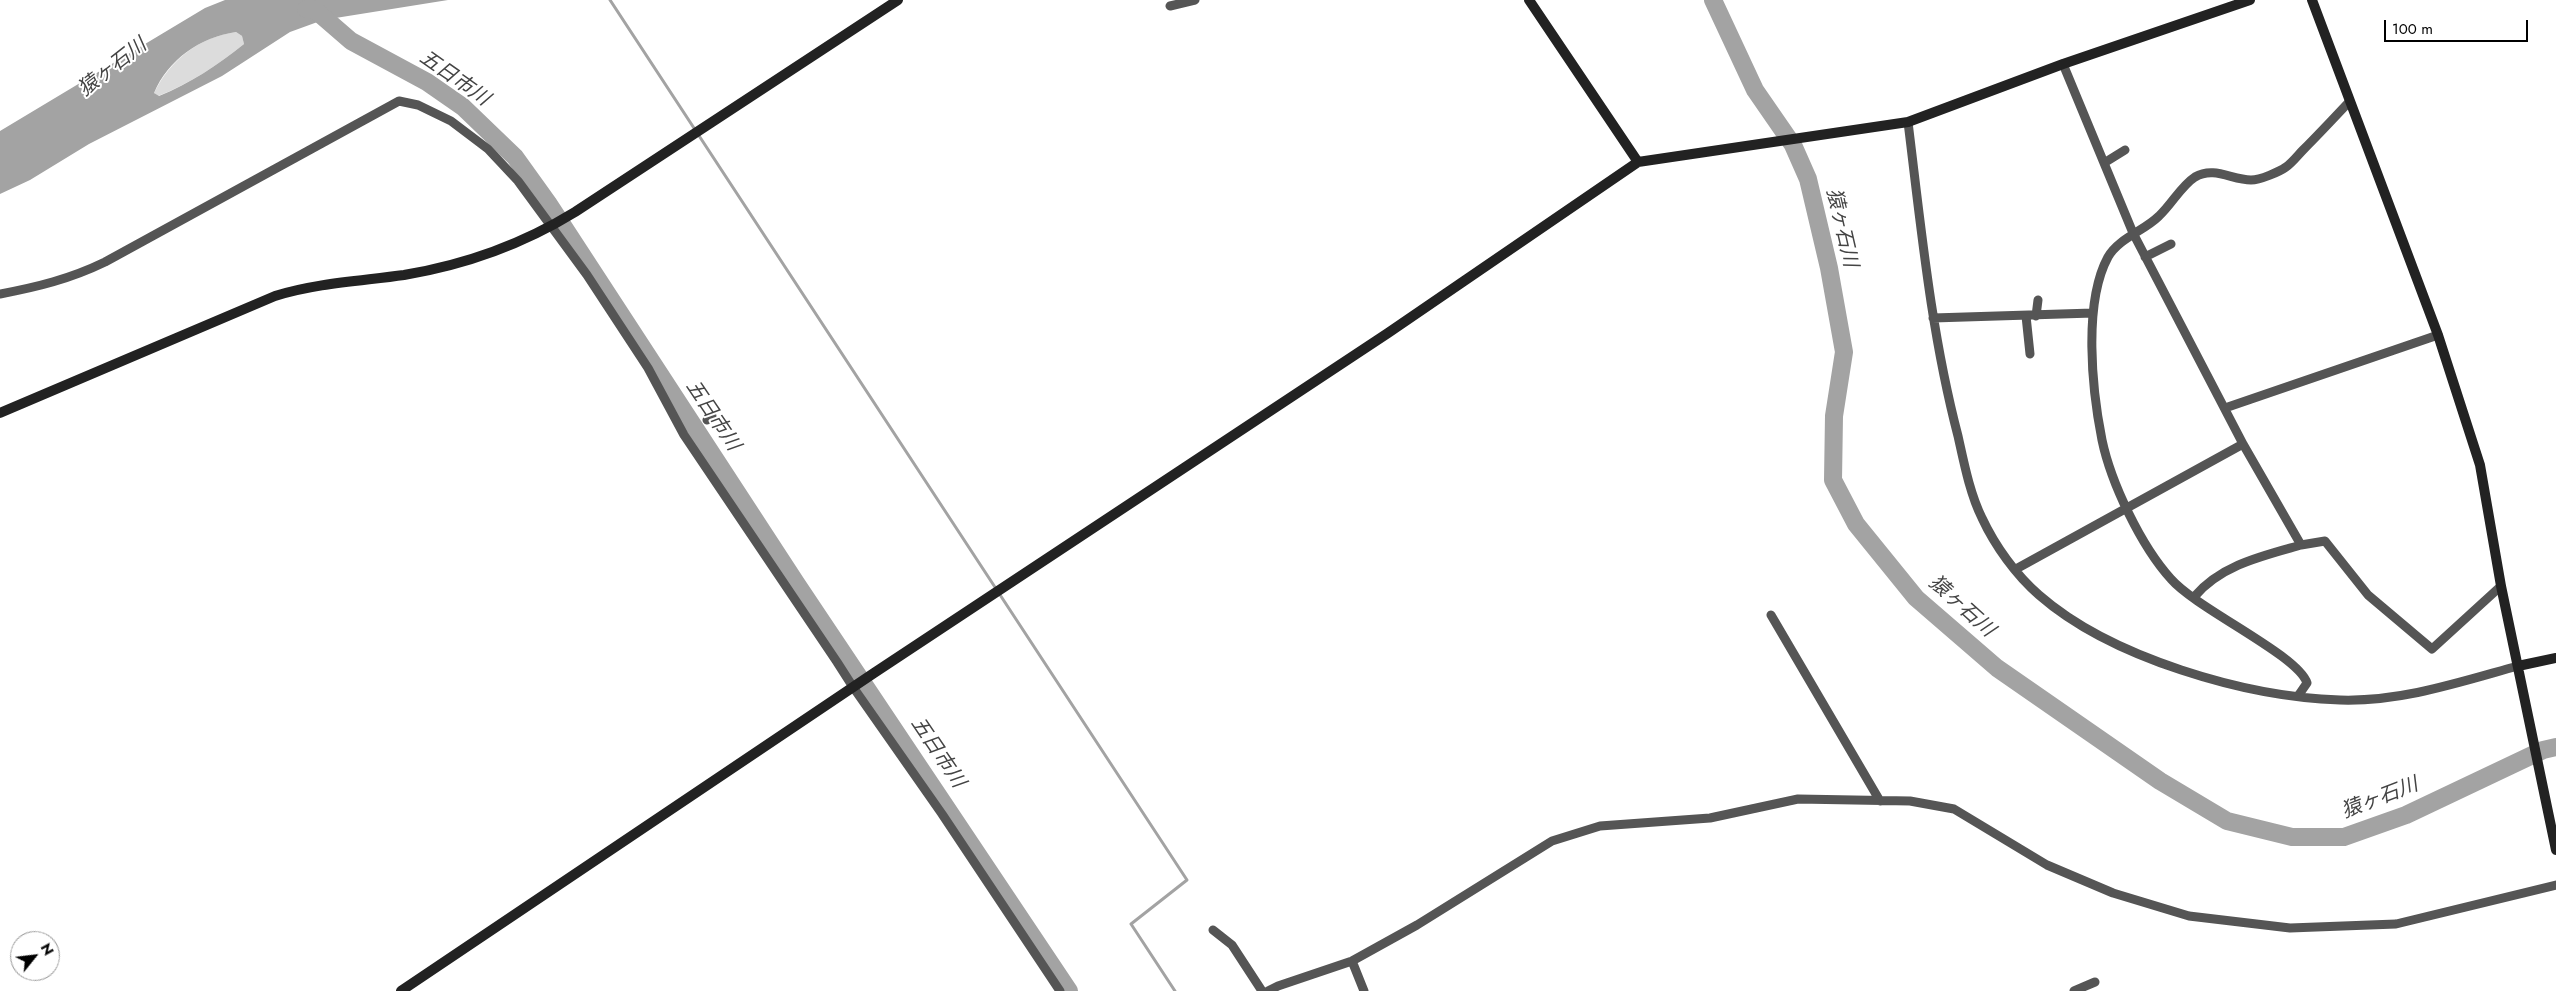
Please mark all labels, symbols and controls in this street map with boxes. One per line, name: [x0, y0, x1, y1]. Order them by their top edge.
scale bar: [2386, 10, 2530, 42]
text: 100 m: [2392, 18, 2433, 40]
water label: 猿ヶ石川: [74, 34, 152, 102]
water label: 五日市川: [414, 46, 494, 112]
water label: 猿ヶ石川: [1820, 186, 1862, 270]
water label: 五日市川: [680, 376, 744, 456]
water label: 猿ヶ石川: [1923, 571, 1999, 643]
water label: 五日市川: [905, 713, 969, 793]
water label: 猿ヶ石川: [2338, 773, 2422, 825]
north arrow: [10, 931, 60, 981]
text: N: [36, 939, 59, 959]

